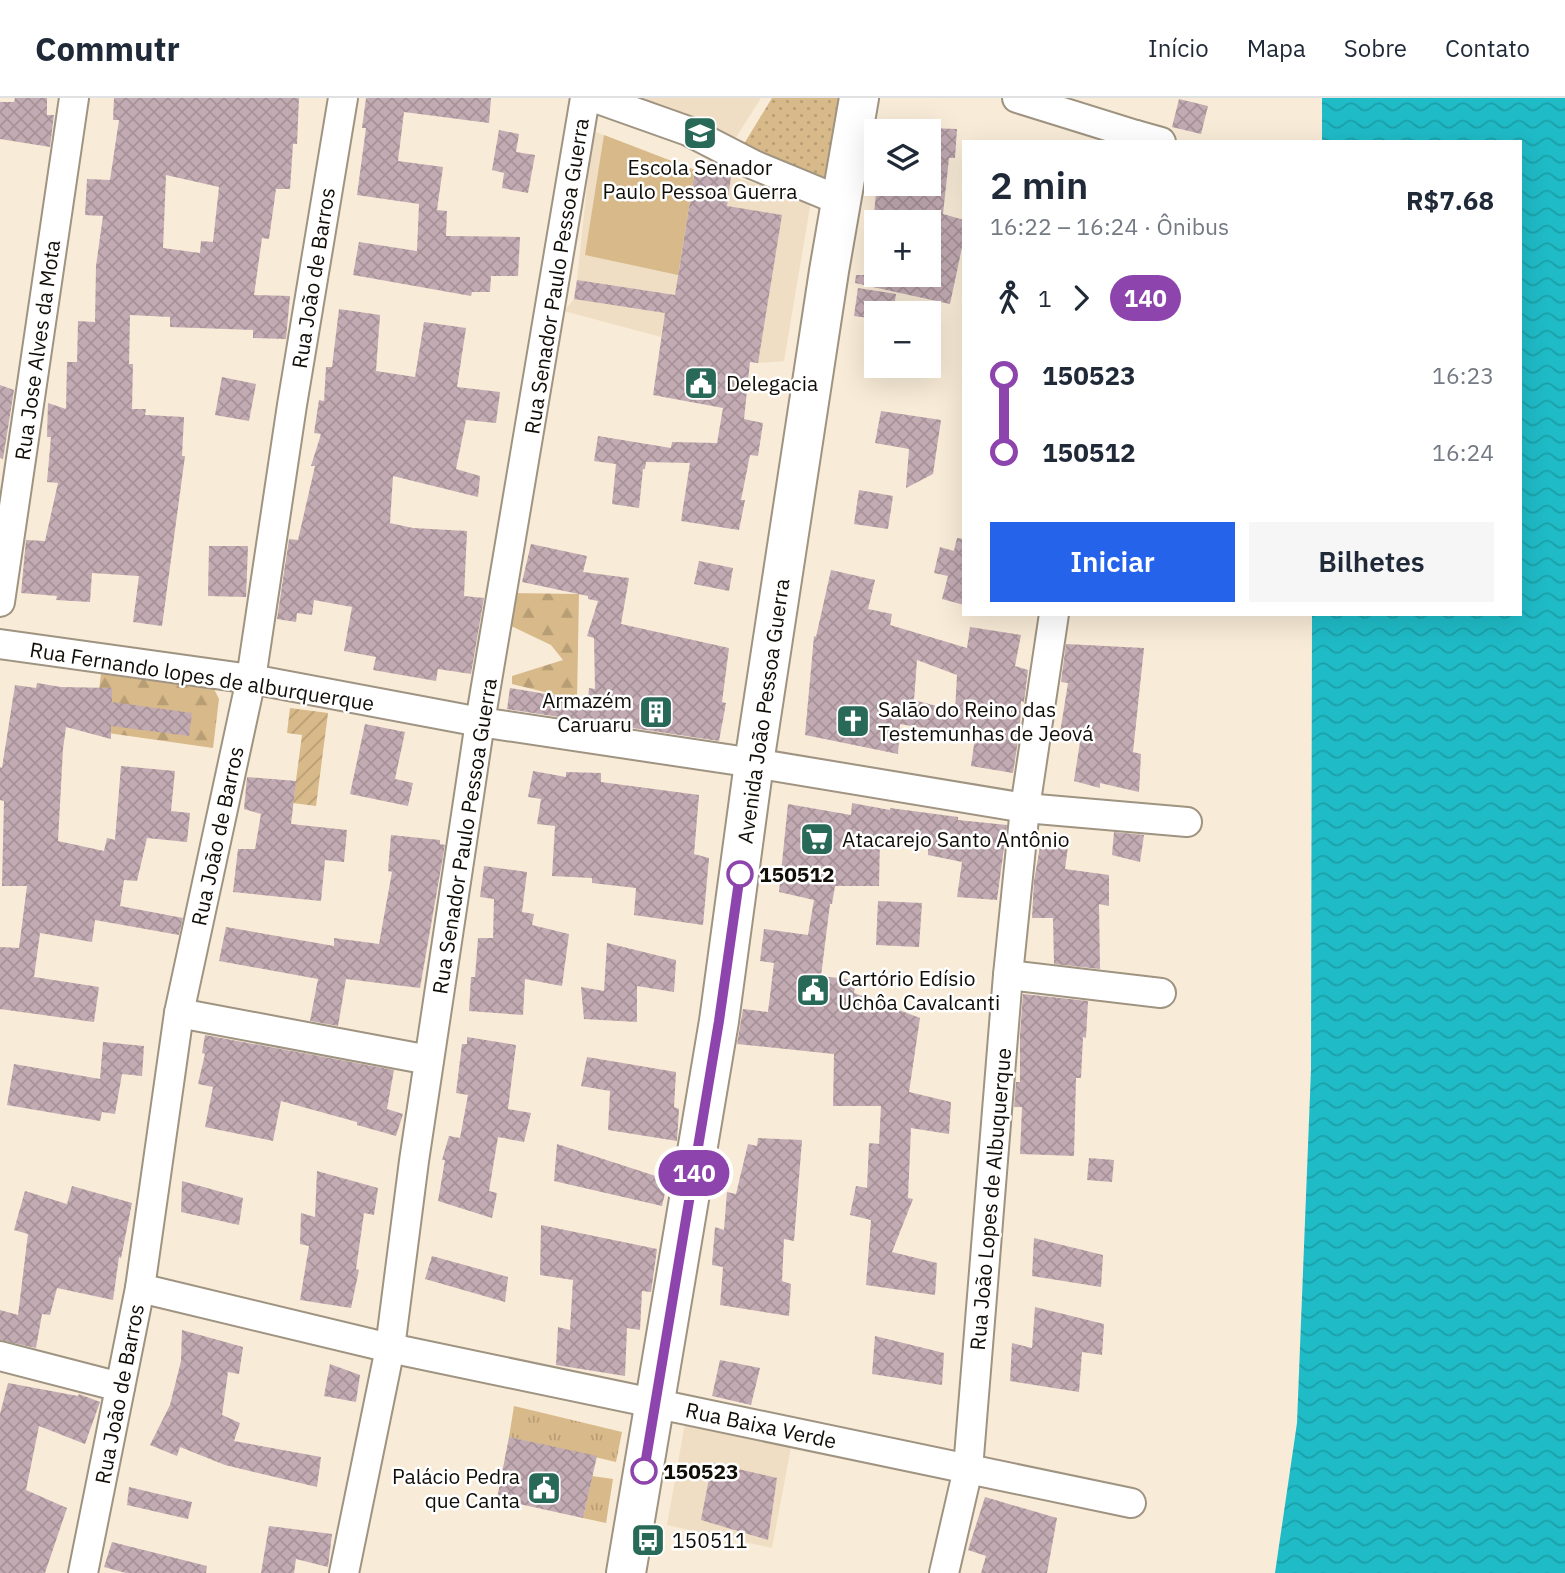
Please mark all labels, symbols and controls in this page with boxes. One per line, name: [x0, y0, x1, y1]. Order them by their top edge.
text: Commutr: [35, 27, 180, 70]
text: Início: [1148, 32, 1209, 64]
text: Mapa: [1247, 32, 1306, 64]
text: Sobre: [1344, 32, 1407, 64]
text: Contato: [1445, 32, 1530, 64]
school or university icon: Escola Senador Paulo Pessoa Guerra: [681, 114, 719, 152]
street label: Rua Senador Paulo Pessoa Guerra: [517, 116, 595, 436]
map controls: [864, 119, 941, 378]
button: layers: [864, 119, 941, 196]
place label: Escola Senador Paulo Pessoa Guerra: [603, 153, 797, 205]
text: 2 min: [990, 160, 1088, 209]
text: R$7.68: [1406, 183, 1494, 217]
street label: Rua João de Barros: [285, 186, 341, 370]
button: +: [864, 210, 941, 287]
text: 16:22 – 16:24 · Ônibus: [990, 211, 1229, 241]
street label: Rua Jose Alves da Mota: [8, 238, 66, 462]
icon: walk: [990, 279, 1028, 317]
icon: forward: [1062, 279, 1100, 317]
text: 140: [1124, 282, 1167, 314]
text: 1: [1038, 283, 1052, 313]
button: −: [864, 301, 941, 378]
text: 150523: [1042, 358, 1136, 392]
text: 16:23: [1432, 360, 1494, 390]
public building icon: Delegacia: [682, 364, 720, 402]
place label: Delegacia: [726, 369, 818, 397]
text: 150512: [1042, 435, 1136, 469]
text: 16:24: [1432, 437, 1494, 467]
button: Iniciar: [990, 522, 1235, 602]
button: Bilhetes: [1249, 522, 1494, 602]
street label: Avenida João Pessoa Guerra: [731, 577, 795, 845]
street label: Rua Fernando lopes de alburquerque: [28, 635, 376, 717]
street label: Rua Senador Paulo Pessoa Guerra: [425, 676, 503, 996]
place label: Armazém Caruaru: [542, 686, 632, 738]
building icon: Armazém Caruaru: [637, 693, 675, 731]
place label: Salão do Reino das Testemunhas de Jeová: [878, 695, 1093, 747]
church icon: Salão do Reino das Testemunhas de Jeová: [834, 702, 872, 740]
street label: Rua João de Barros: [184, 744, 250, 928]
supermarket icon: Atacarejo Santo Antônio: [798, 820, 836, 858]
place label: Atacarejo Santo Antônio: [842, 825, 1070, 853]
place label: 150512: [759, 860, 835, 888]
marker: 150512: [727, 861, 753, 887]
place label: Cartório Edísio Uchôa Cavalcanti: [838, 964, 1000, 1016]
public building icon: Cartório Edísio Uchôa Cavalcanti: [794, 971, 832, 1009]
street label: Rua João Lopes de Albuquerque: [963, 1047, 1017, 1351]
line badge: 140: [654, 1150, 734, 1196]
text: 140: [672, 1157, 716, 1189]
street label: Rua João de Barros: [88, 1302, 150, 1486]
street label: Rua Baixa Verde: [683, 1395, 839, 1455]
place label: 150523: [663, 1457, 739, 1485]
marker: 150523: [631, 1458, 657, 1484]
place label: Palácio Pedra que Canta: [392, 1462, 520, 1514]
public building icon: Palácio Pedra que Canta: [525, 1469, 563, 1507]
bus stop icon: 150511: [629, 1521, 667, 1559]
place label: 150511: [672, 1526, 748, 1554]

